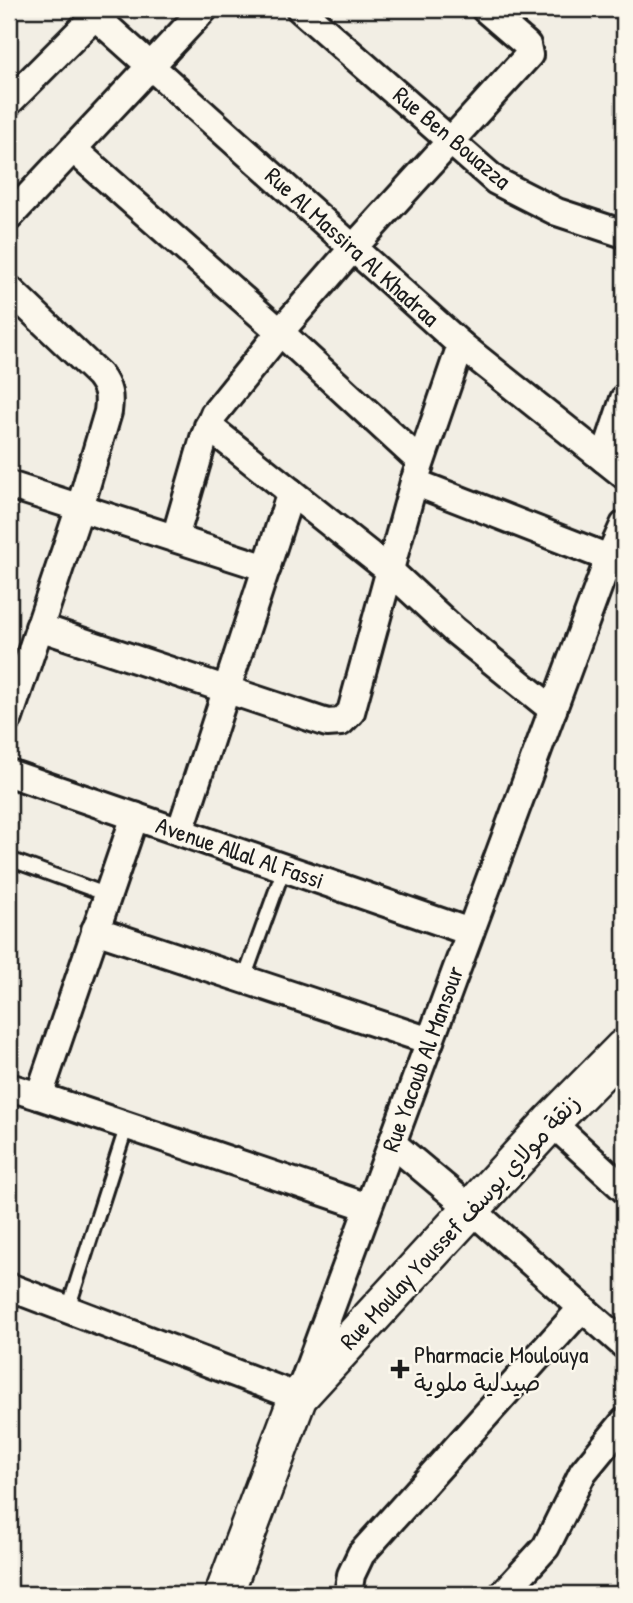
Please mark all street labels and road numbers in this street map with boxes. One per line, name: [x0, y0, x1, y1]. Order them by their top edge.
street label: Rue Ben Bouazza: [387, 79, 518, 196]
street label: Rue Al Massira Al Khadraa: [259, 159, 447, 333]
street label: Avenue Allal Al Fassi: [152, 808, 329, 896]
street label: Rue Yacoub Al Mansour: [374, 961, 471, 1156]
street label: Rue Moulay Youssef زنقة مولاي يوسف: [332, 1087, 588, 1357]

